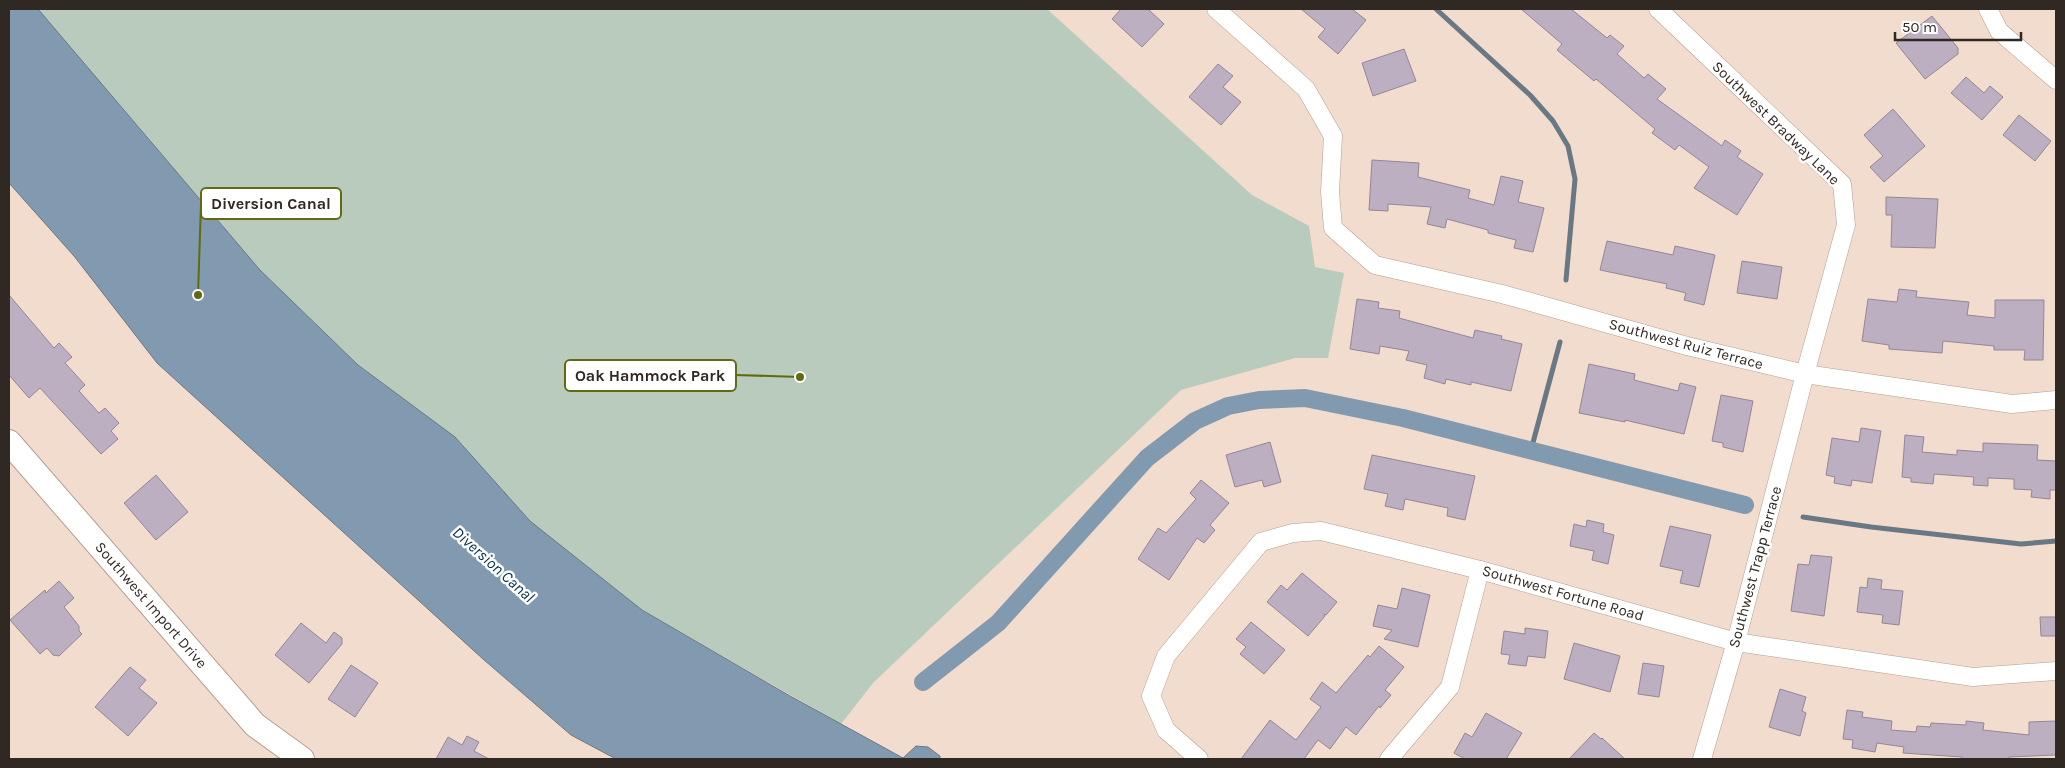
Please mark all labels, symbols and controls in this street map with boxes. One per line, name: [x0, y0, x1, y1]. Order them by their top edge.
scale bar: [1895, 10, 2021, 42]
text: 50 m: [1902, 18, 1937, 36]
street label: Southwest Bradway Lane: [1709, 57, 1843, 189]
callout: Diversion Canal: [201, 188, 341, 219]
text: Diversion Canal: [211, 194, 331, 213]
street label: Southwest Ruiz Terrace: [1607, 315, 1765, 373]
callout: Oak Hammock Park: [565, 360, 736, 391]
text: Oak Hammock Park: [575, 366, 726, 385]
street label: Southwest Trapp Terrace: [1725, 484, 1785, 650]
water label: Diversion Canal: [449, 523, 538, 606]
street label: Southwest Import Drive: [91, 538, 211, 672]
street label: Southwest Fortune Road: [1480, 561, 1646, 625]

